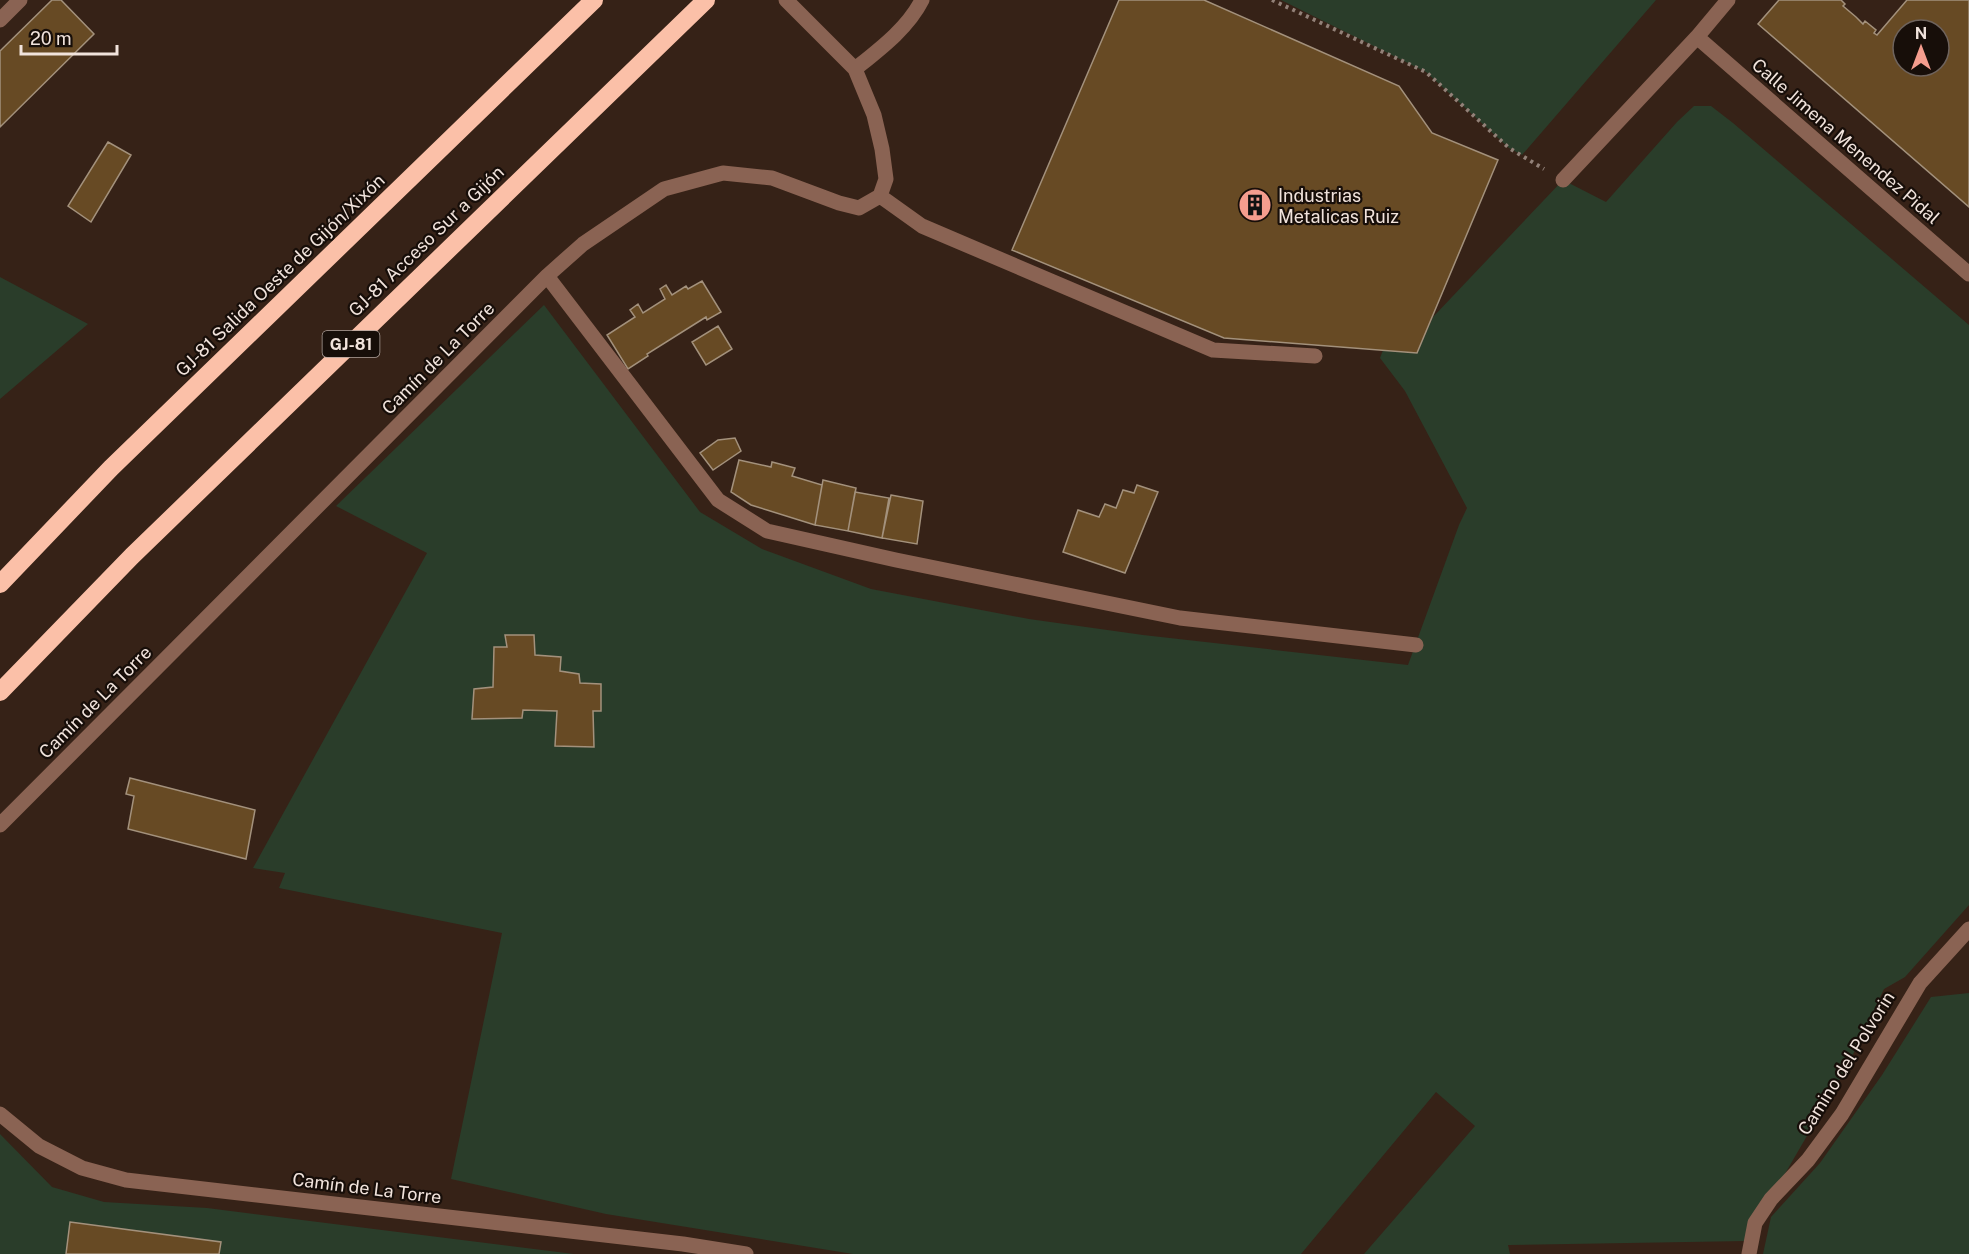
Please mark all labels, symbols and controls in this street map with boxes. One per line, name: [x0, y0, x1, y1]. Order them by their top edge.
scale bar: [21, 18, 117, 56]
north arrow: [1891, 18, 1951, 78]
text: N: [1915, 24, 1927, 43]
text: 20 m: [30, 28, 72, 49]
street label: Calle Jimena Menendez Pidal: [1748, 54, 1944, 228]
street label: GJ-81 Acceso Sur a Gijón: [344, 161, 508, 321]
street label: GJ-81 Salida Oeste de Gijón/Xixón: [171, 169, 389, 381]
place label: Industrias Metalicas Ruiz: [1278, 185, 1399, 227]
building icon: Industrias Metalicas Ruiz: [1237, 187, 1273, 223]
street label: Camín de La Torre: [377, 297, 499, 419]
road number: GJ-81: [322, 331, 380, 357]
street label: Camín de La Torre: [34, 641, 156, 763]
street label: Camino del Polvorin: [1793, 987, 1899, 1139]
street label: Camín de La Torre: [291, 1168, 443, 1208]

